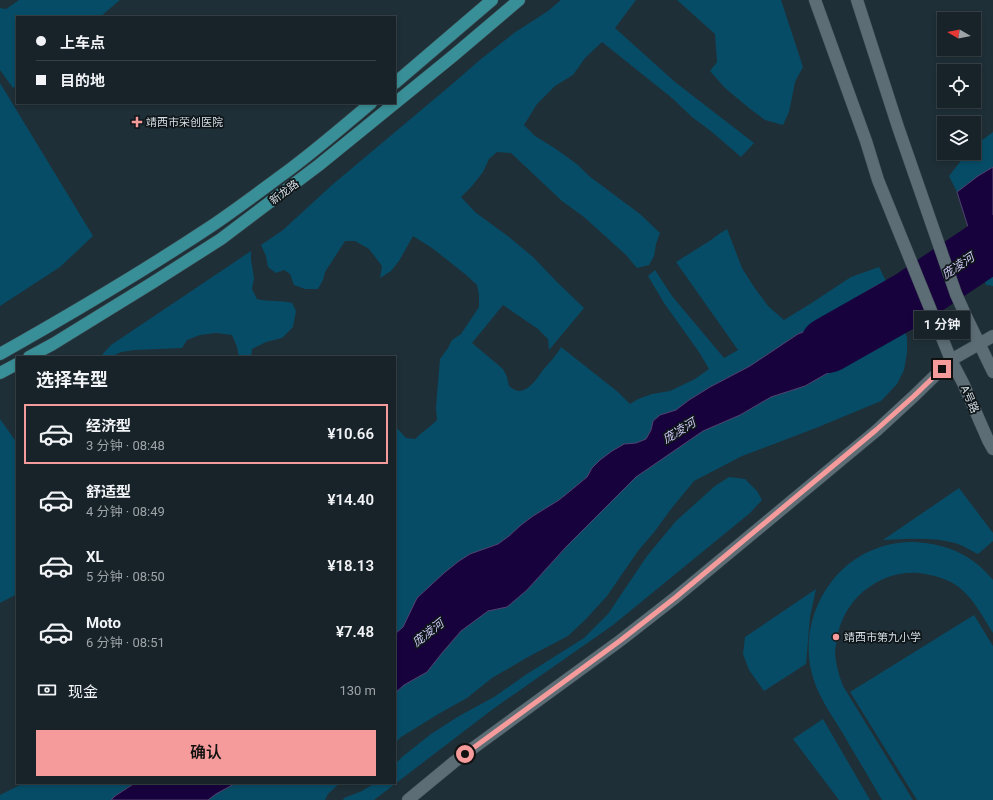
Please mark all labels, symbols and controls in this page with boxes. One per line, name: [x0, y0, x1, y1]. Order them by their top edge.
north arrow: [937, 12, 981, 56]
map controls: [937, 12, 981, 160]
text: 上车点: [60, 34, 105, 52]
button: locate: [937, 64, 981, 108]
text: 目的地: [60, 72, 105, 90]
marker: 靖西市荣创医院: [131, 116, 143, 128]
place label: 靖西市荣创医院: [146, 116, 223, 129]
button: layers: [937, 116, 981, 160]
street label: 新龙路: [267, 177, 301, 208]
water label: 庞凌河: [939, 249, 978, 282]
callout: 1 分钟: [914, 311, 970, 339]
text: 1 分钟: [924, 317, 960, 332]
route end: [933, 360, 951, 378]
text: 选择车型: [36, 369, 108, 390]
street label: A号路: [958, 383, 981, 415]
water label: 庞凌河: [660, 415, 700, 446]
icon: car: [38, 416, 74, 452]
text: 经济型: [86, 417, 131, 435]
text: ¥10.66: [327, 425, 374, 443]
text: 3 分钟 · 08:48: [86, 438, 165, 453]
icon: car: [38, 482, 74, 518]
text: 舒适型: [86, 483, 131, 501]
text: ¥14.40: [327, 491, 374, 509]
text: 4 分钟 · 08:49: [86, 504, 165, 519]
icon: car: [38, 548, 74, 584]
text: XL: [86, 548, 104, 566]
text: ¥18.13: [327, 557, 374, 575]
text: 5 分钟 · 08:50: [86, 569, 165, 584]
icon: car: [38, 614, 74, 650]
text: Moto: [86, 614, 121, 632]
water label: 庞凌河: [410, 615, 448, 650]
text: ¥7.48: [336, 623, 374, 641]
place label: 靖西市第九小学: [844, 631, 921, 644]
marker: 靖西市第九小学: [831, 632, 841, 642]
text: 6 分钟 · 08:51: [86, 635, 165, 650]
icon: cash: [36, 679, 58, 701]
text: 现金: [68, 683, 98, 701]
text: 130 m: [339, 683, 376, 698]
button: 确认: [36, 730, 376, 776]
route start: [456, 745, 474, 763]

